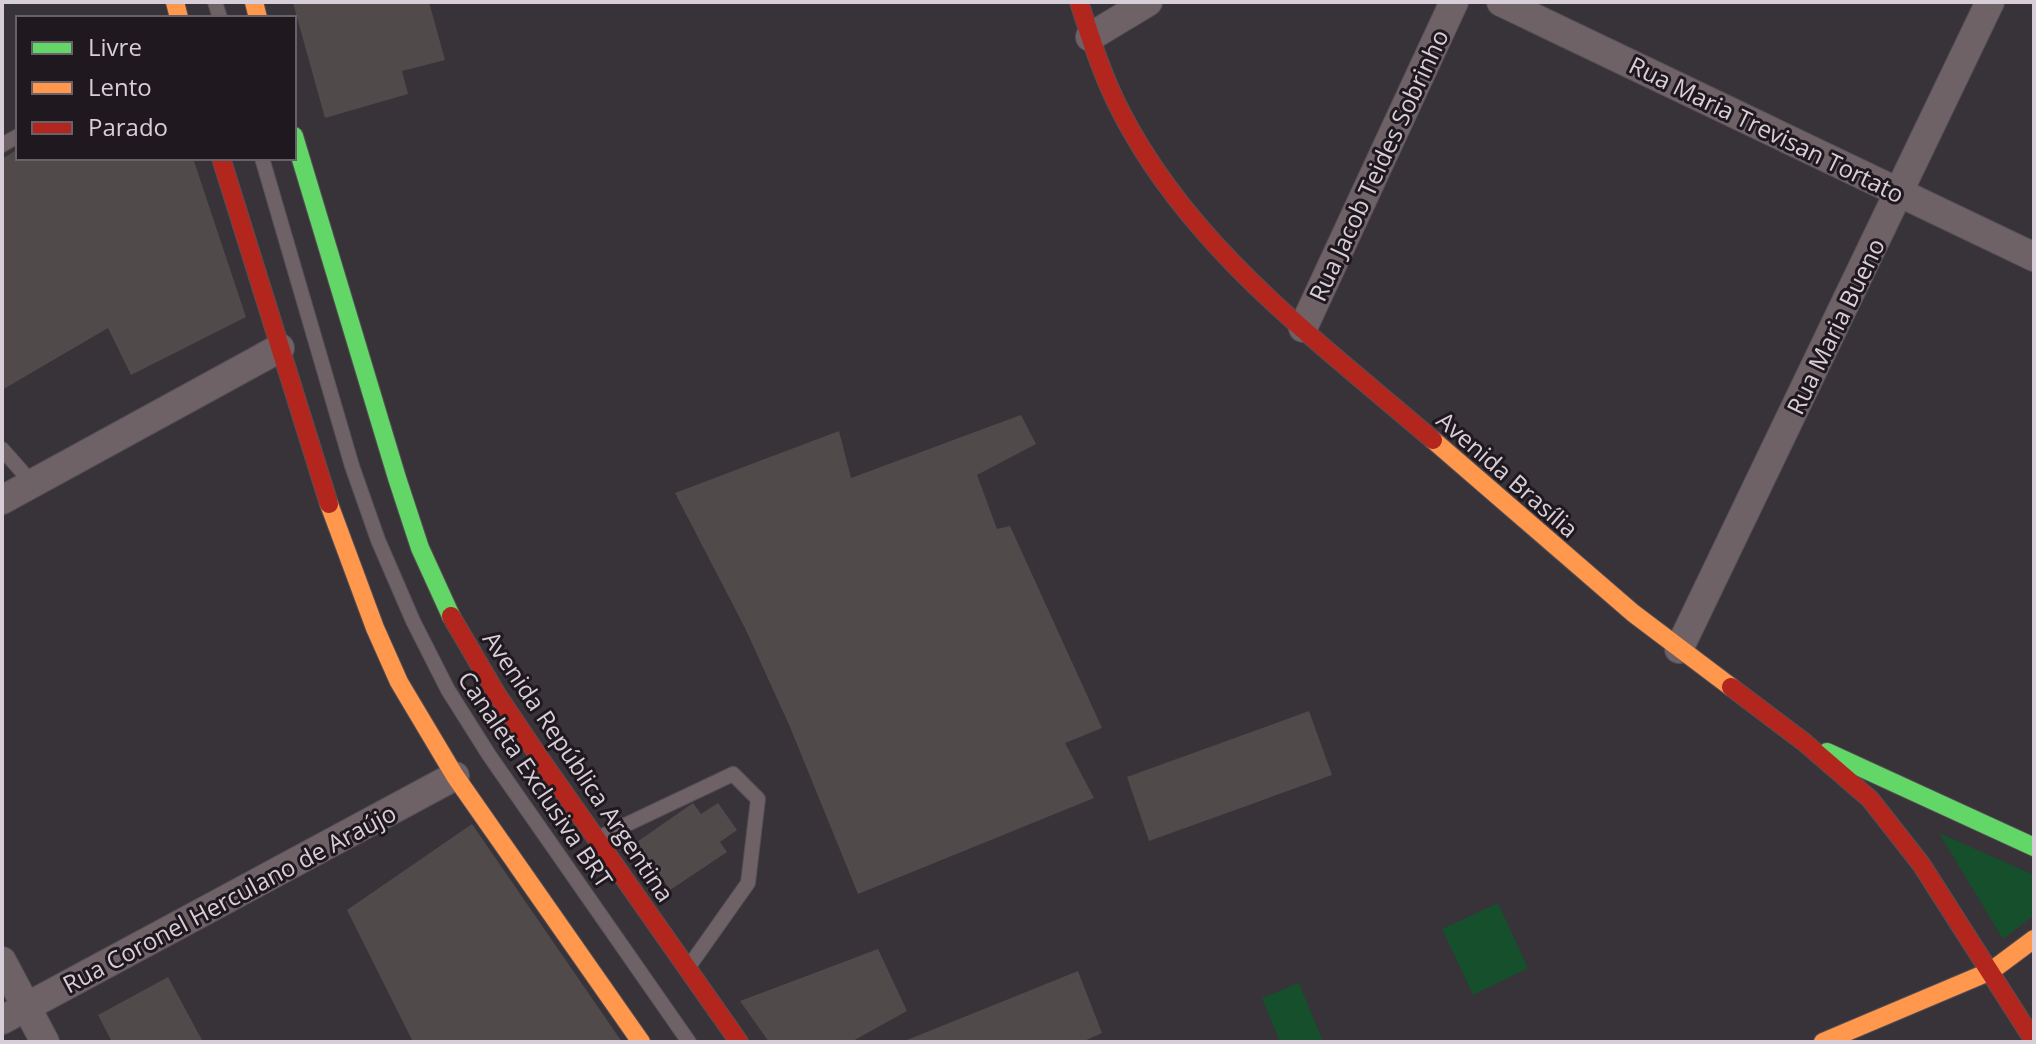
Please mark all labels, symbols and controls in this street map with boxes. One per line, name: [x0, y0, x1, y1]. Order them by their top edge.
legend: [16, 16, 296, 160]
street label: Rua Jacob Teides Sobrinho: [1300, 24, 1456, 306]
text: Livre: [88, 30, 142, 63]
street label: Rua Maria Trevisan Tortato: [1624, 48, 1910, 210]
text: Lento: [88, 70, 152, 103]
text: Parado: [88, 110, 168, 143]
street label: Rua Maria Bueno: [1778, 232, 1892, 420]
street label: Avenida Brasília: [1430, 403, 1586, 545]
street label: Avenida República Argentina: [476, 624, 682, 908]
street label: Canaleta Exclusiva BRT: [451, 664, 621, 894]
street label: Rua Coronel Herculano de Araújo: [56, 796, 402, 1000]

